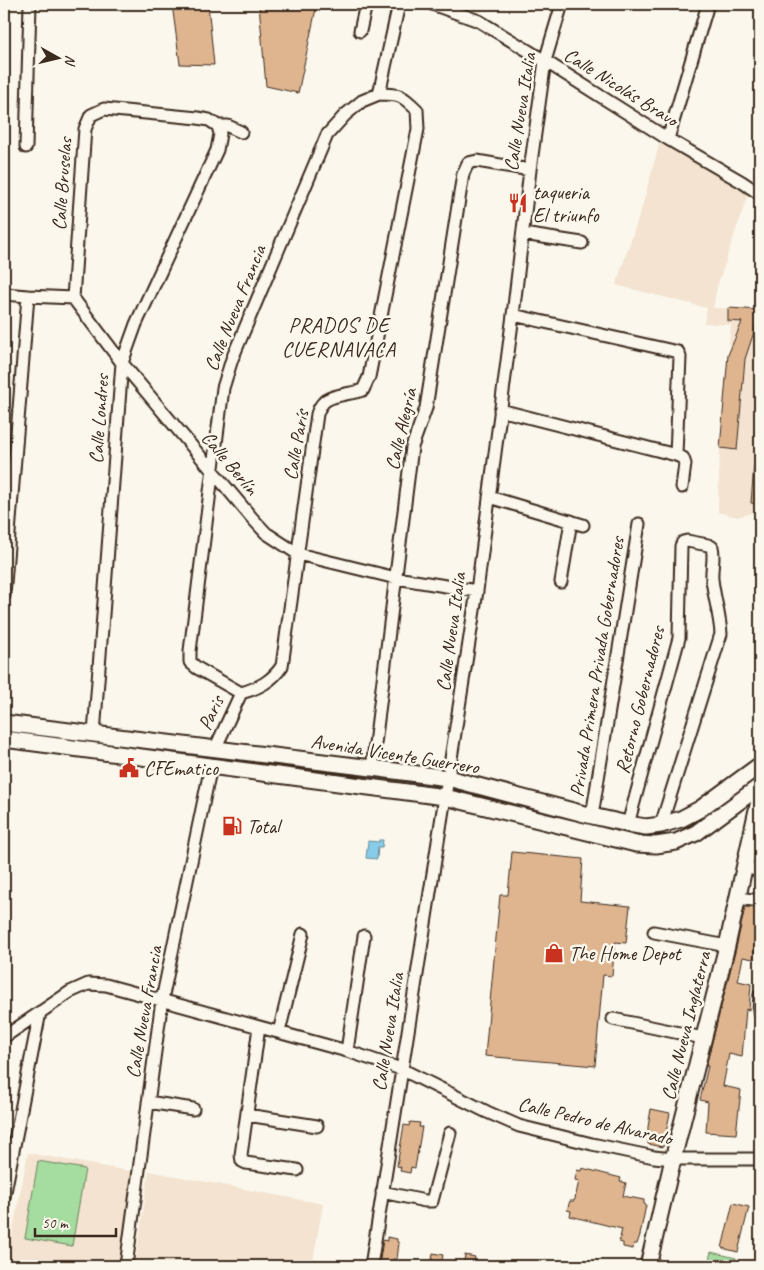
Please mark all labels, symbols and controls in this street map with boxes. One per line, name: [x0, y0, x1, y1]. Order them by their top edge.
north arrow: [32, 32, 82, 82]
street label: Calle Nicolás Bravo: [559, 42, 684, 133]
street label: Calle Nueva Italia: [498, 49, 542, 173]
text: N: [61, 54, 79, 68]
street label: Calle Bruselas: [46, 135, 78, 231]
place label: taqueria El triunfo: [533, 180, 600, 228]
restaurant icon: taqueria El triunfo: [507, 192, 529, 214]
street label: Calle Nueva Francia: [198, 240, 272, 375]
district label: PRADOS DE CUERNAVACA: [282, 312, 397, 362]
street label: Calle Londres: [83, 371, 115, 464]
street label: Calle Alegría: [379, 385, 423, 472]
street label: Calle París: [278, 406, 315, 482]
street label: Calle Berlín: [196, 426, 265, 501]
street label: Privada Primera Privada Gobernadores: [564, 533, 630, 799]
street label: Calle Nueva Italia: [430, 569, 472, 693]
street label: Retorno Gobernadores: [610, 622, 671, 776]
street label: Paris: [192, 690, 231, 734]
street label: Avenida Vicente Guerrero: [309, 728, 482, 780]
place label: CFEmatico: [144, 756, 219, 781]
public building icon: CFEmatico: [118, 757, 140, 779]
place label: Total: [247, 814, 283, 839]
fuel station icon: Total: [221, 815, 243, 837]
place label: The Home Depot: [569, 941, 683, 966]
street label: Calle Nueva Francia: [120, 942, 168, 1080]
shop icon: The Home Depot: [543, 942, 565, 964]
street label: Calle Nueva Inglaterra: [655, 947, 717, 1103]
street label: Calle Nueva Italia: [366, 969, 410, 1093]
street label: Calle Pedro de Alvarado: [516, 1091, 676, 1151]
scale bar: [35, 1205, 116, 1237]
text: 50 m: [42, 1214, 69, 1233]

